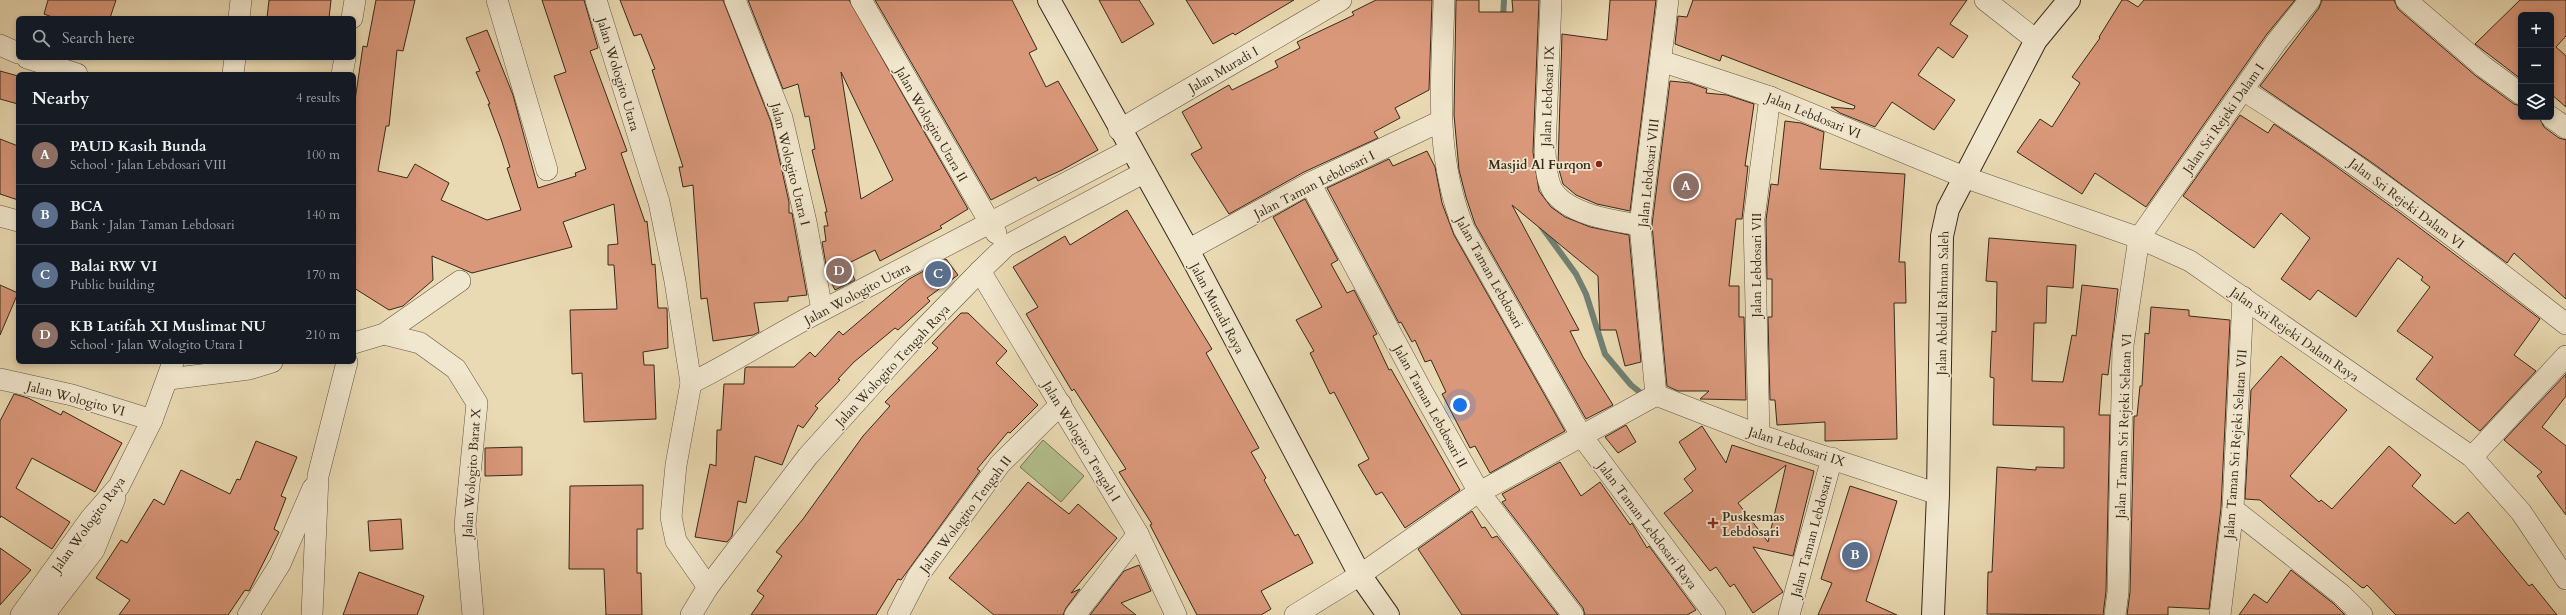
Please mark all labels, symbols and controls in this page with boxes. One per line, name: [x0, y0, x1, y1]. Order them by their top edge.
map controls: [2518, 12, 2554, 120]
button: +: [2518, 12, 2554, 48]
street label: Jalan Wologito Utara: [592, 13, 644, 134]
search box: [16, 16, 356, 60]
icon: search: [30, 27, 52, 49]
text: Search here: [62, 28, 135, 48]
street label: Jalan Muradi I: [1183, 43, 1262, 98]
street label: Jalan Lebdosari IX: [1537, 44, 1559, 149]
button: −: [2518, 48, 2554, 84]
street label: Jalan Sri Rejeki Dalam I: [2178, 60, 2269, 179]
street label: Jalan Wologito Utara II: [890, 62, 971, 185]
button: layers: [2518, 84, 2554, 120]
text: Nearby: [32, 87, 89, 110]
street label: Jalan Lebdosari VI: [1762, 88, 1864, 143]
text: 4 results: [296, 89, 340, 107]
street label: Jalan Wologito Utara I: [766, 99, 814, 227]
street label: Jalan Lebdosari VIII: [1634, 118, 1664, 230]
text: PAUD Kasih Bunda: [70, 136, 207, 156]
text: A: [40, 146, 50, 164]
text: 100 m: [306, 146, 340, 164]
street label: Jalan Taman Lebdosari I: [1249, 147, 1378, 224]
street label: Jalan Sri Rejeki Dalam VI: [2343, 153, 2468, 253]
text: School · Jalan Lebdosari VIII: [70, 156, 226, 174]
place label: Masjid Al Furqon: [1488, 156, 1592, 174]
marker: Masjid Al Furqon: [1594, 159, 1604, 169]
pin: A: [1673, 171, 1699, 201]
text: BCA: [70, 196, 103, 216]
text: B: [40, 206, 50, 224]
text: 140 m: [306, 206, 340, 224]
street label: Jalan Taman Lebdosari: [1450, 211, 1528, 332]
street label: Jalan Lebdosari VII: [1748, 213, 1766, 319]
text: Bank · Jalan Taman Lebdosari: [70, 216, 235, 234]
street label: Jalan Abdul Rahman Saleh: [1933, 231, 1953, 377]
text: Balai RW VI: [70, 256, 157, 276]
pin: D: [826, 256, 852, 286]
street label: Jalan Wologito Utara: [799, 258, 914, 330]
street label: Jalan Muradi Raya: [1185, 258, 1249, 357]
pin: C: [925, 259, 951, 289]
text: C: [40, 266, 50, 284]
text: 170 m: [306, 266, 340, 284]
text: Public building: [70, 276, 155, 294]
street label: Jalan Sri Rejeki Dalam Raya: [2225, 282, 2363, 386]
street label: Jalan Wologito Tengah Raya: [830, 301, 954, 432]
text: KB Latifah XI Muslimat NU: [70, 316, 266, 336]
text: D: [39, 326, 51, 344]
text: 210 m: [306, 326, 340, 344]
street label: Jalan Taman Sri Rejeki Selatan VI: [2112, 333, 2136, 521]
text: School · Jalan Wologito Utara I: [70, 336, 243, 354]
street label: Jalan Taman Lebdosari II: [1388, 340, 1471, 471]
street label: Jalan Taman Sri Rejeki Selatan VII: [2220, 349, 2252, 541]
street label: Jalan Wologito Tengah I: [1037, 376, 1124, 505]
street label: Jalan Wologito VI: [23, 377, 127, 421]
your location: [1450, 395, 1470, 415]
street label: Jalan Wologito Barat X: [458, 407, 486, 540]
street label: Jalan Lebdosari IX: [1744, 422, 1848, 471]
street label: Jalan Wologito Tengah II: [915, 452, 1016, 578]
street label: Jalan Taman Lebdosari Raya: [1592, 456, 1702, 594]
street label: Jalan Wologito Raya: [47, 473, 130, 578]
street label: Jalan Taman Lebdosari: [1787, 473, 1837, 601]
place label: Puskesmas Lebdosari: [1722, 508, 1785, 541]
marker: Puskesmas Lebdosari: [1707, 517, 1719, 529]
pin: B: [1842, 540, 1868, 570]

